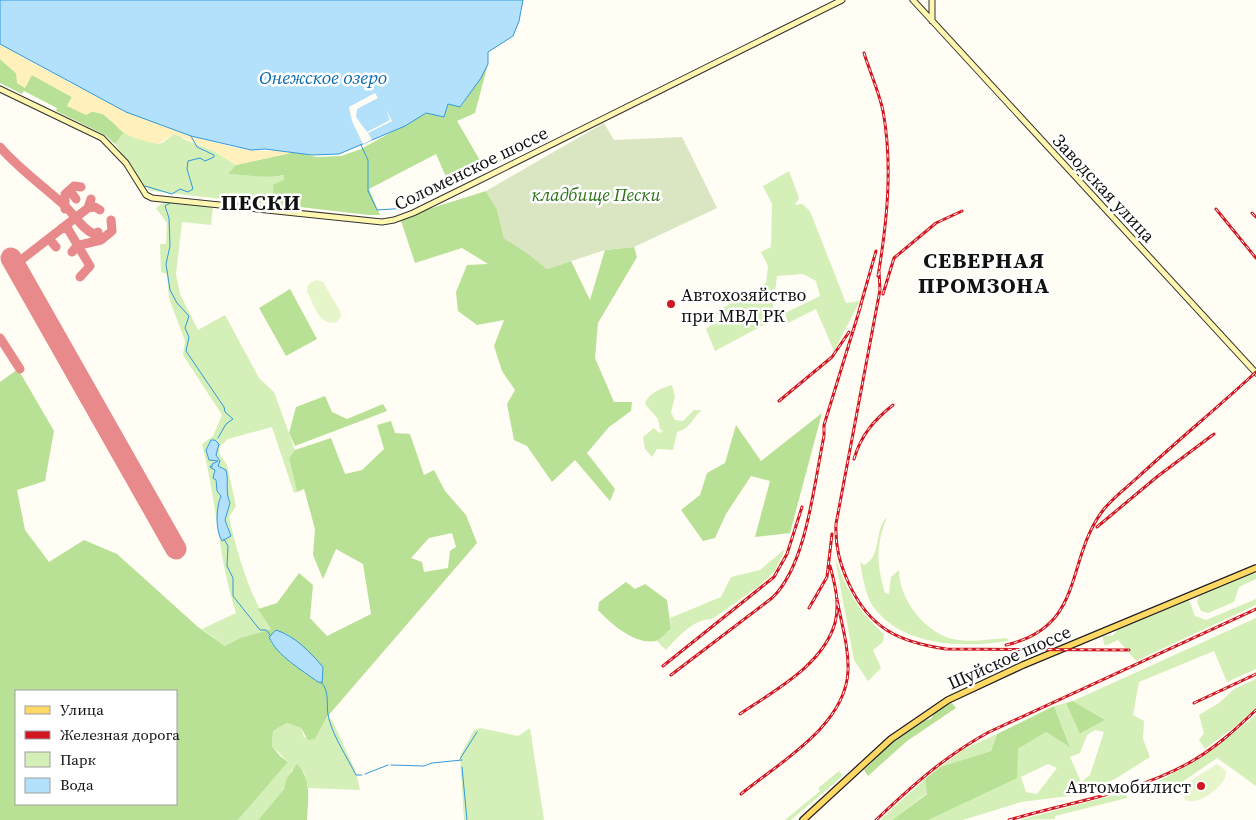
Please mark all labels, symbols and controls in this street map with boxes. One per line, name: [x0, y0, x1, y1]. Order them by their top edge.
water label: Онежское озеро: [259, 64, 387, 90]
street label: Соломенское шоссе: [390, 120, 552, 216]
street label: Заводская улица: [1047, 128, 1161, 248]
park label: кладбище Пески: [532, 182, 661, 207]
district label: ПЕСКИ: [221, 187, 301, 217]
district label: СЕВЕРНАЯ ПРОМЗОНА: [918, 245, 1050, 300]
place label: Автохозяйство при МВД РК: [681, 282, 807, 328]
marker: Автохозяйство при МВД РК: [665, 298, 677, 310]
street label: Шуйское шоссе: [943, 619, 1075, 695]
legend: [15, 690, 178, 805]
text: Улица: [60, 699, 104, 720]
text: Железная дорога: [60, 724, 180, 745]
text: Парк: [60, 749, 96, 770]
text: Вода: [60, 774, 94, 795]
place label: Автомобилист: [1066, 774, 1191, 799]
marker: Автомобилист: [1195, 780, 1207, 792]

